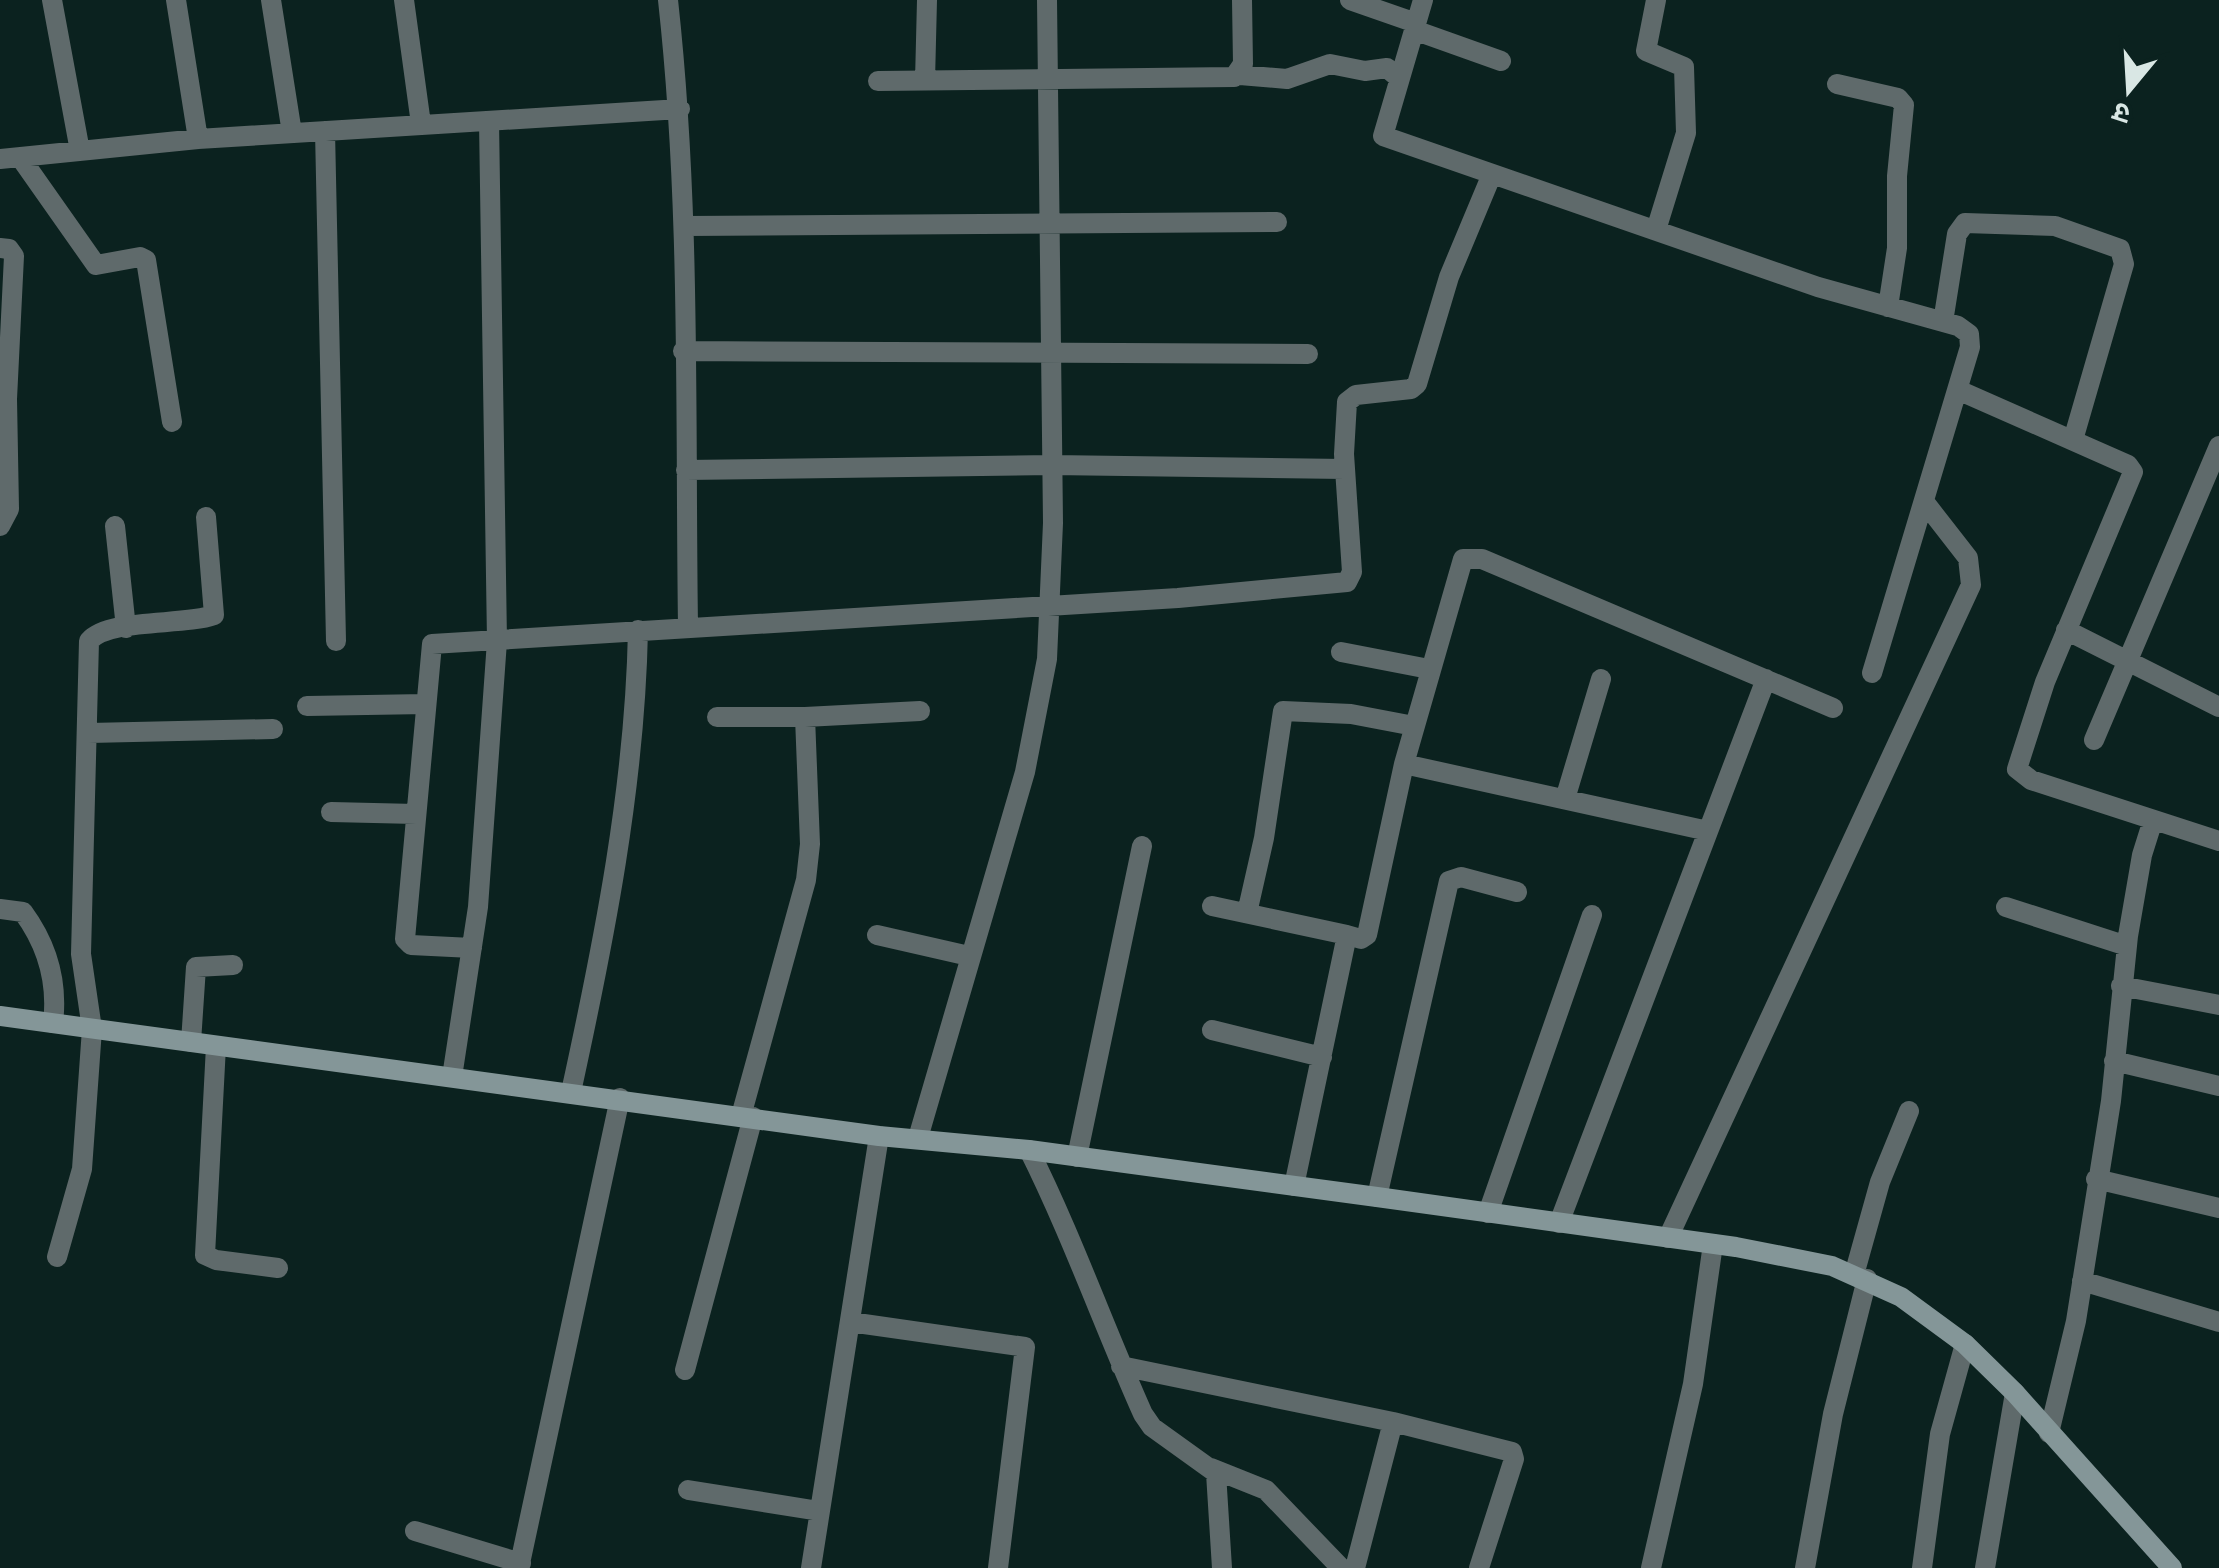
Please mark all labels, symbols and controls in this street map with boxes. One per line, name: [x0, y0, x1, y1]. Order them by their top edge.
north arrow: [2079, 40, 2179, 140]
text: उ: [2108, 94, 2135, 131]

